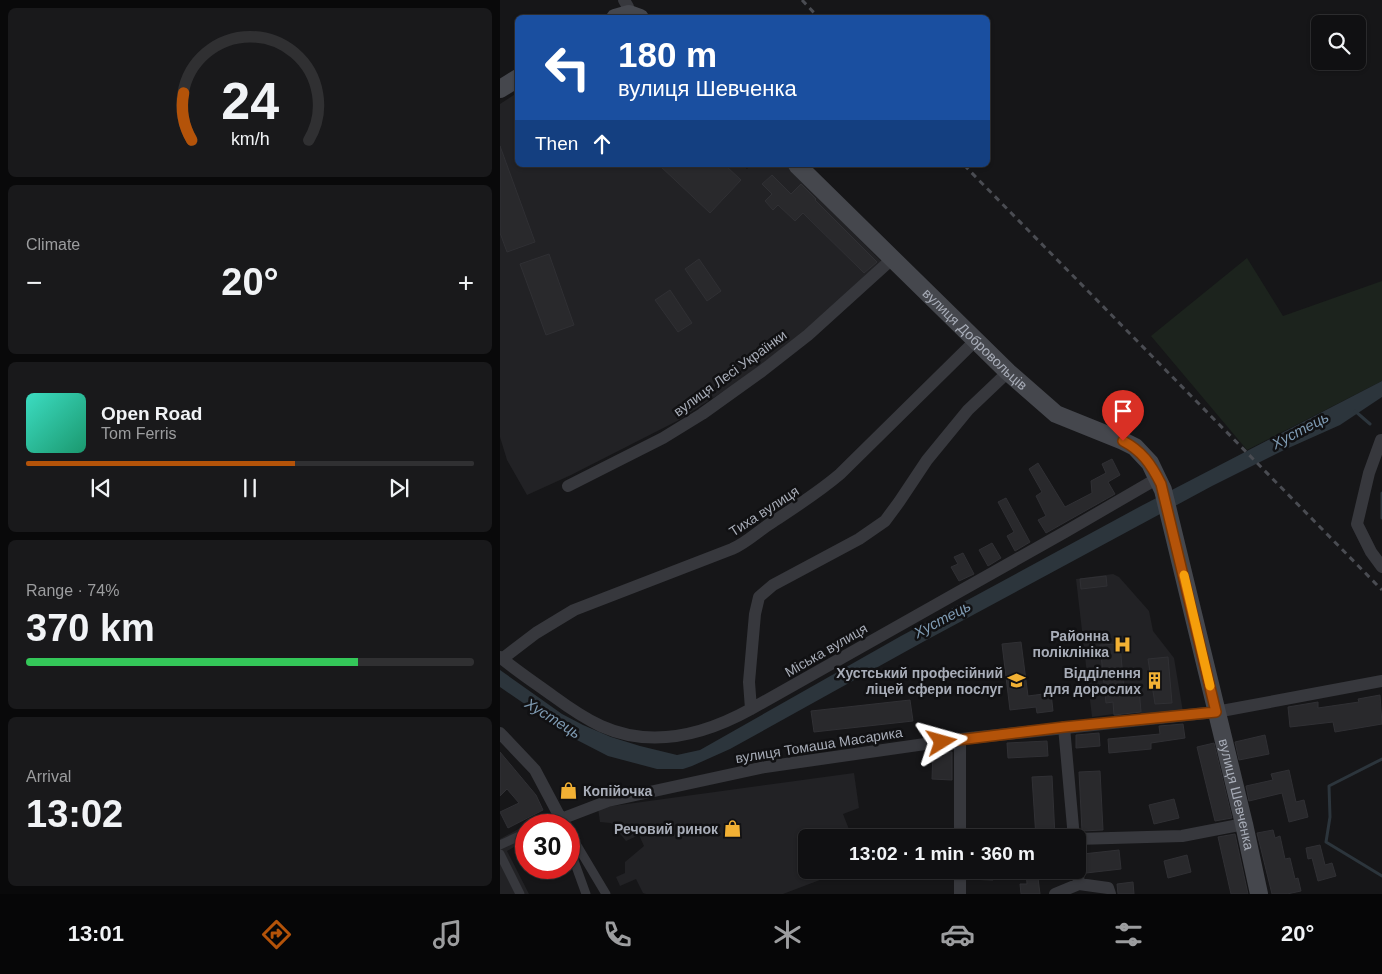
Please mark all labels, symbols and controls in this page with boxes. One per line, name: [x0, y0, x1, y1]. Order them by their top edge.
map controls: [1311, 15, 1366, 70]
button: search: [1311, 15, 1366, 70]
icon: left: [535, 35, 600, 100]
text: 180 m: [618, 35, 717, 74]
text: 24: [221, 72, 279, 130]
text: вулиця Шевченка: [618, 76, 797, 101]
text: km/h: [231, 129, 269, 149]
icon: ahead: [588, 130, 616, 158]
text: Then: [535, 133, 578, 154]
text: Climate: [26, 236, 80, 253]
text: 20°: [221, 261, 279, 303]
text: −: [26, 267, 42, 298]
text: +: [458, 267, 474, 298]
street label: вулиця Добровольців: [919, 285, 1031, 393]
street label: вулиця Лесі Українки: [670, 327, 790, 419]
pin: [1102, 390, 1144, 441]
icon: arrive: [1109, 397, 1137, 425]
text: Open Road: [101, 403, 202, 424]
water label: Хустець: [1268, 408, 1331, 453]
text: Tom Ferris: [101, 425, 177, 442]
icon: previous: [87, 474, 115, 502]
icon: pause: [236, 474, 264, 502]
icon: next: [385, 474, 413, 502]
street label: Тиха вулиця: [726, 483, 802, 539]
text: Range · 74%: [26, 582, 119, 599]
water label: Хустець: [910, 597, 973, 642]
text: 370 km: [26, 607, 155, 649]
street label: Міська вулиця: [782, 620, 870, 680]
place label: Районна поліклініка: [1032, 628, 1109, 660]
hospital icon: Районна поліклініка: [1113, 634, 1133, 654]
place label: Хустський професійний ліцей сфери послуг: [836, 665, 1003, 697]
place label: Відділення для дорослих: [1044, 665, 1141, 697]
school or university icon: Хустський професійний ліцей сфери послуг: [1007, 671, 1027, 691]
building icon: Відділення для дорослих: [1145, 671, 1165, 691]
water label: Хустець: [521, 694, 584, 742]
position arrow: [915, 715, 967, 767]
street label: вулиця Томаша Масарика: [734, 724, 904, 766]
street label: вулиця Шевченка: [1216, 737, 1257, 852]
text: Arrival: [26, 768, 71, 785]
shop icon: Копійочка: [559, 781, 579, 801]
place label: Копійочка: [583, 783, 652, 799]
text: 13:02: [26, 793, 123, 835]
speed limit sign: 30: [515, 814, 580, 879]
shop icon: Речовий ринок: [722, 819, 742, 839]
place label: Речовий ринок: [614, 821, 719, 837]
text: 13:02 · 1 min · 360 m: [849, 843, 1035, 864]
icon: directions: [259, 917, 294, 952]
icon: music: [430, 917, 465, 952]
icon: phone: [600, 917, 635, 952]
icon: climate: [770, 917, 805, 952]
icon: car: [940, 917, 975, 952]
icon: filters: [1111, 917, 1146, 952]
text: 13:01: [68, 921, 124, 946]
text: 20°: [1281, 921, 1314, 946]

